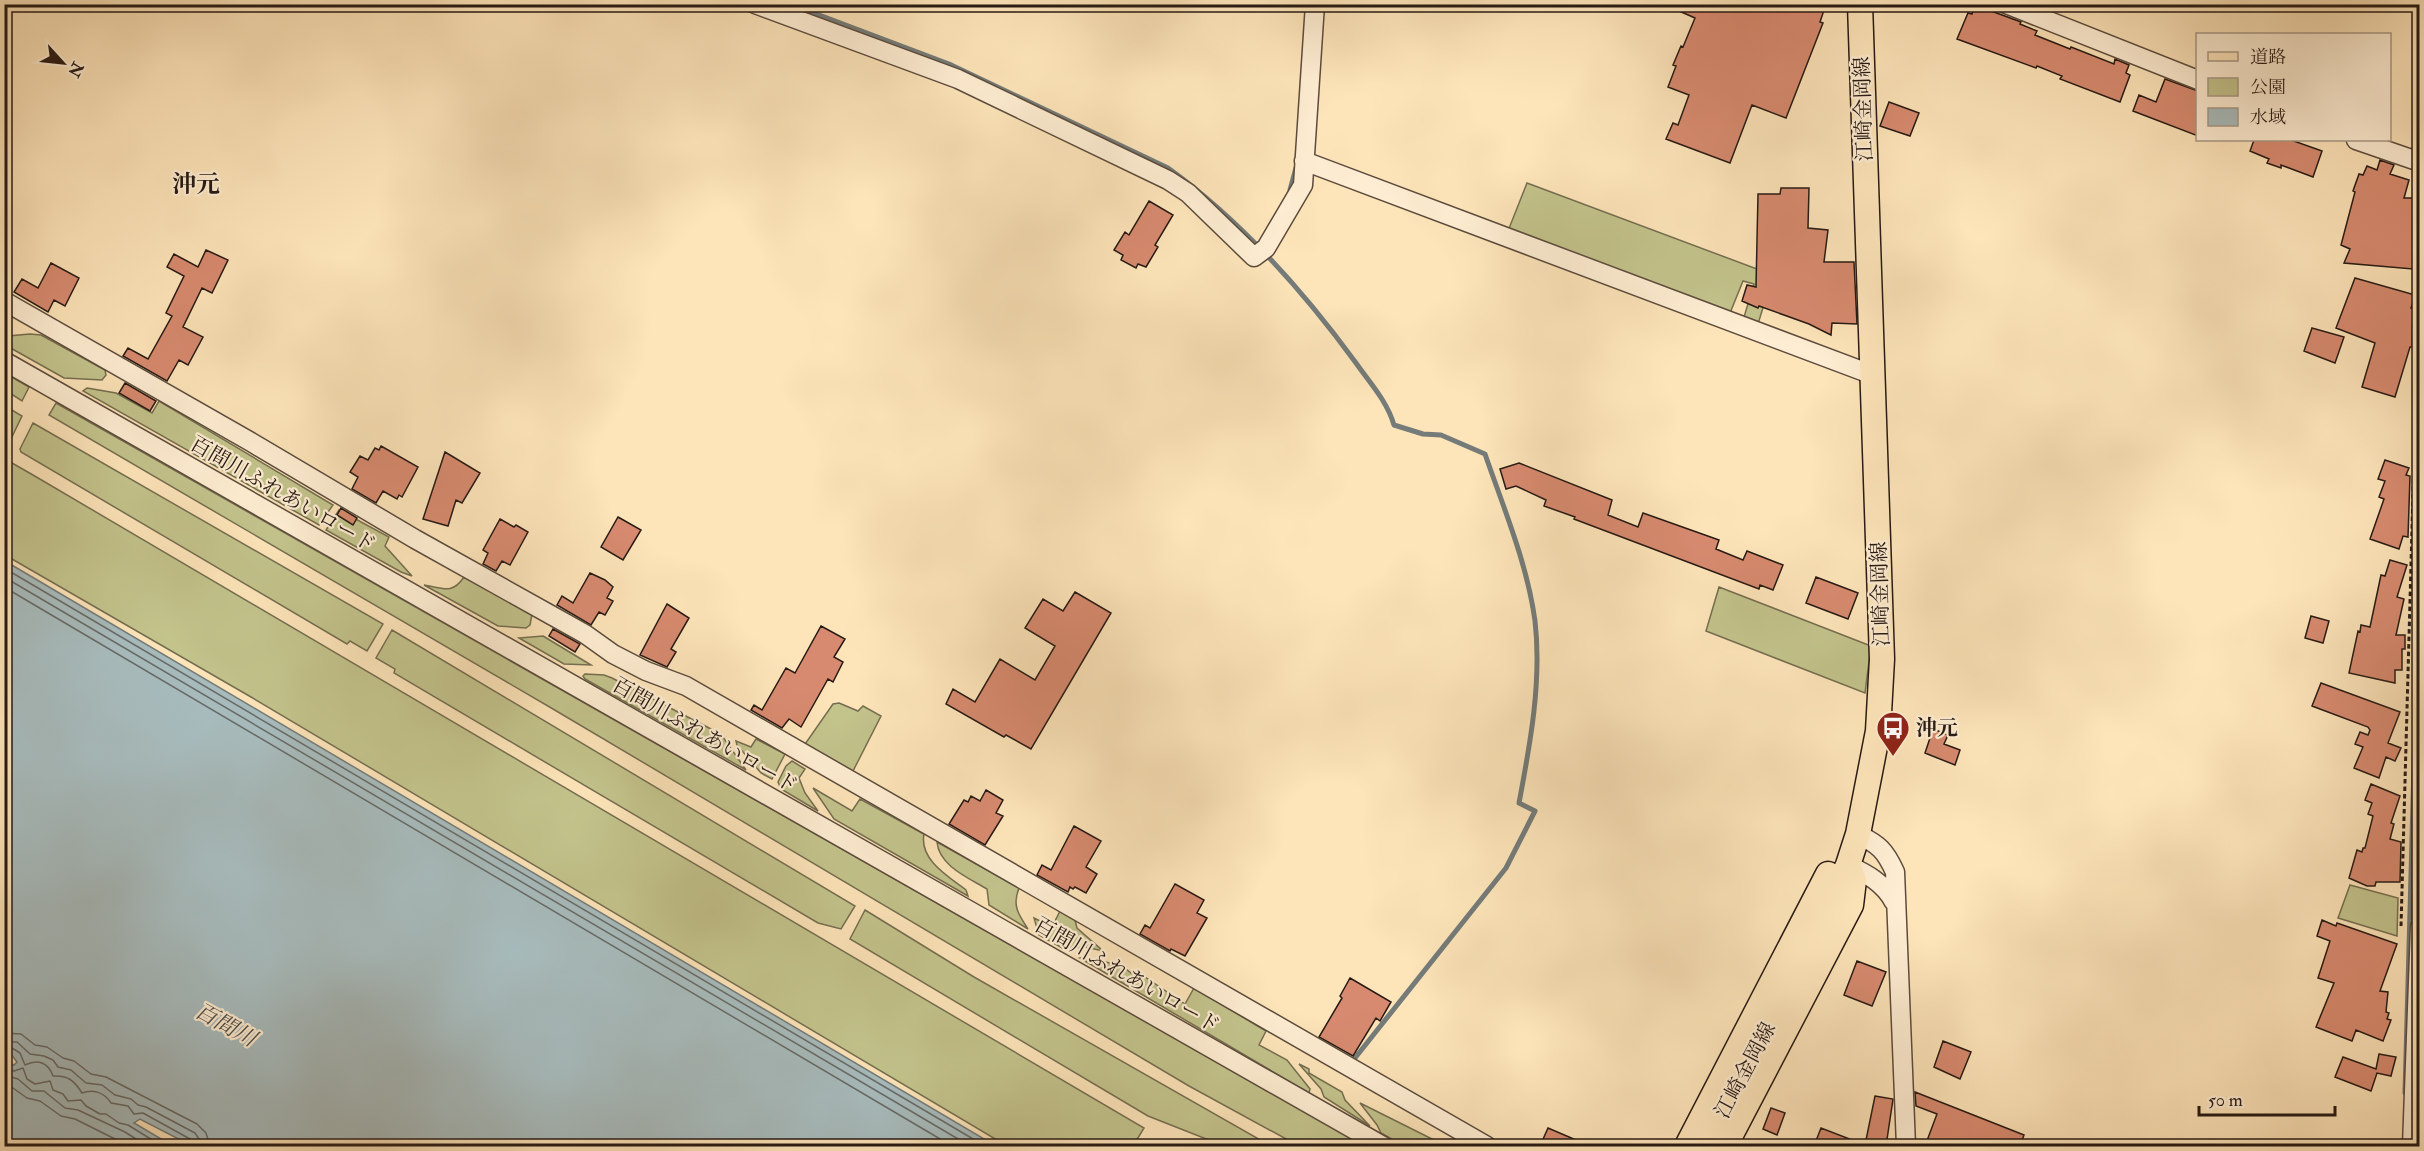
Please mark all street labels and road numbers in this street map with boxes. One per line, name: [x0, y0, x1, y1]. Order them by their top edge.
street label: 江崎金岡線: [1848, 56, 1879, 162]
street label: 百間川ふれあいロード: [185, 430, 380, 559]
street label: 江崎金岡線: [1865, 541, 1896, 647]
street label: 百間川ふれあいロード: [607, 671, 802, 800]
street label: 百間川ふれあいロード: [1029, 911, 1224, 1040]
street label: 江崎金岡線: [1709, 1018, 1782, 1123]

